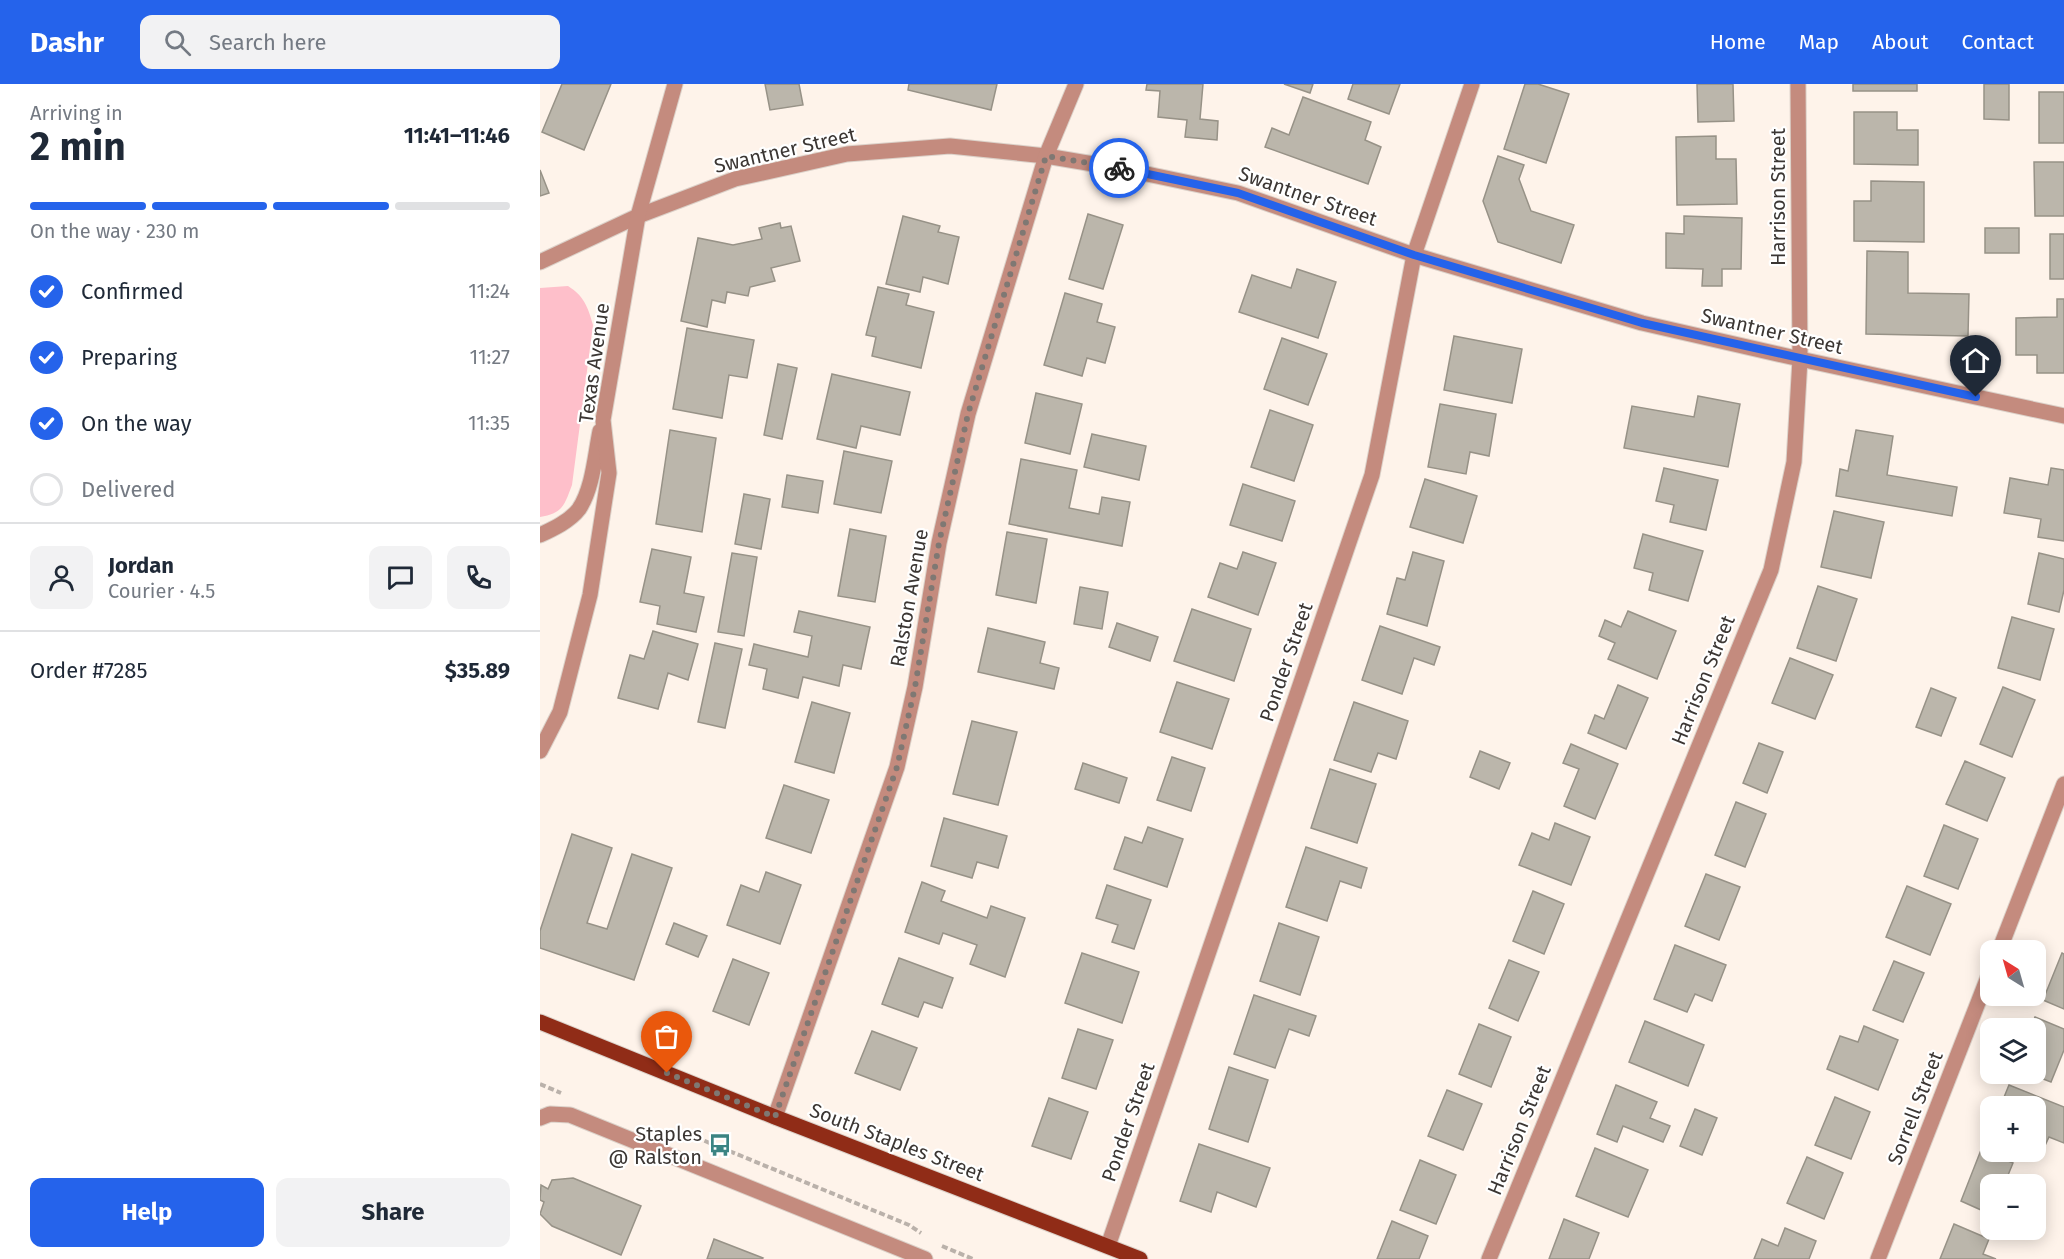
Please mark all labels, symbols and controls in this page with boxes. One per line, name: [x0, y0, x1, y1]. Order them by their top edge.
search box: [140, 15, 560, 69]
text: Dashr: [30, 26, 104, 59]
icon: search: [161, 26, 194, 59]
text: Search here: [209, 29, 326, 56]
text: Home: [1710, 29, 1766, 55]
text: Map: [1799, 29, 1839, 55]
text: About: [1872, 29, 1929, 55]
text: Contact: [1962, 29, 2034, 55]
text: Arriving in: [30, 101, 123, 125]
text: 11:41–11:46: [404, 122, 510, 149]
street label: Swantner Street: [712, 122, 859, 178]
text: 2 min: [30, 124, 126, 170]
street label: Harrison Street: [1766, 127, 1790, 266]
courier: [1089, 138, 1149, 198]
icon: bike: [1103, 152, 1136, 185]
street label: Swantner Street: [1236, 161, 1381, 231]
text: On the way · 230 m: [30, 219, 199, 243]
icon: check: [30, 275, 63, 308]
text: Confirmed: [81, 278, 184, 305]
text: 11:24: [468, 279, 510, 303]
street label: Texas Avenue: [574, 301, 614, 425]
street label: Swantner Street: [1699, 303, 1846, 359]
pin: [1950, 335, 2001, 397]
icon: check: [30, 341, 63, 374]
text: Preparing: [81, 344, 177, 371]
icon: home: [1959, 344, 1992, 377]
text: 11:27: [470, 345, 510, 369]
icon: check: [30, 407, 63, 440]
text: On the way: [81, 410, 192, 437]
text: 11:35: [468, 411, 510, 435]
text: Delivered: [81, 476, 176, 503]
street label: Ralston Avenue: [885, 527, 933, 669]
button: person: [30, 546, 93, 609]
button: chat: [369, 546, 432, 609]
button: phone: [447, 546, 510, 609]
text: Jordan: [108, 552, 174, 579]
text: Courier · 4.5: [108, 579, 215, 603]
street label: Ponder Street: [1254, 598, 1318, 725]
street label: Harrison Street: [1666, 611, 1740, 748]
text: Order #7285: [30, 657, 147, 684]
text: $35.89: [445, 657, 510, 684]
north arrow: [1980, 940, 2046, 1006]
map controls: [1980, 940, 2046, 1240]
pin: [641, 1011, 692, 1073]
button: layers: [1980, 1018, 2046, 1084]
icon: bag: [650, 1020, 683, 1053]
street label: Sorrell Street: [1882, 1047, 1948, 1168]
street label: Ponder Street: [1096, 1058, 1160, 1185]
street label: Harrison Street: [1482, 1061, 1556, 1198]
button: +: [1980, 1096, 2046, 1162]
street label: South Staples Street: [806, 1098, 988, 1187]
place label: Staples @ Ralston: [608, 1122, 702, 1169]
bus stop icon: Staples @ Ralston: [707, 1132, 733, 1158]
button: −: [1980, 1174, 2046, 1240]
button: Help: [30, 1178, 264, 1247]
button: Share: [276, 1178, 510, 1247]

